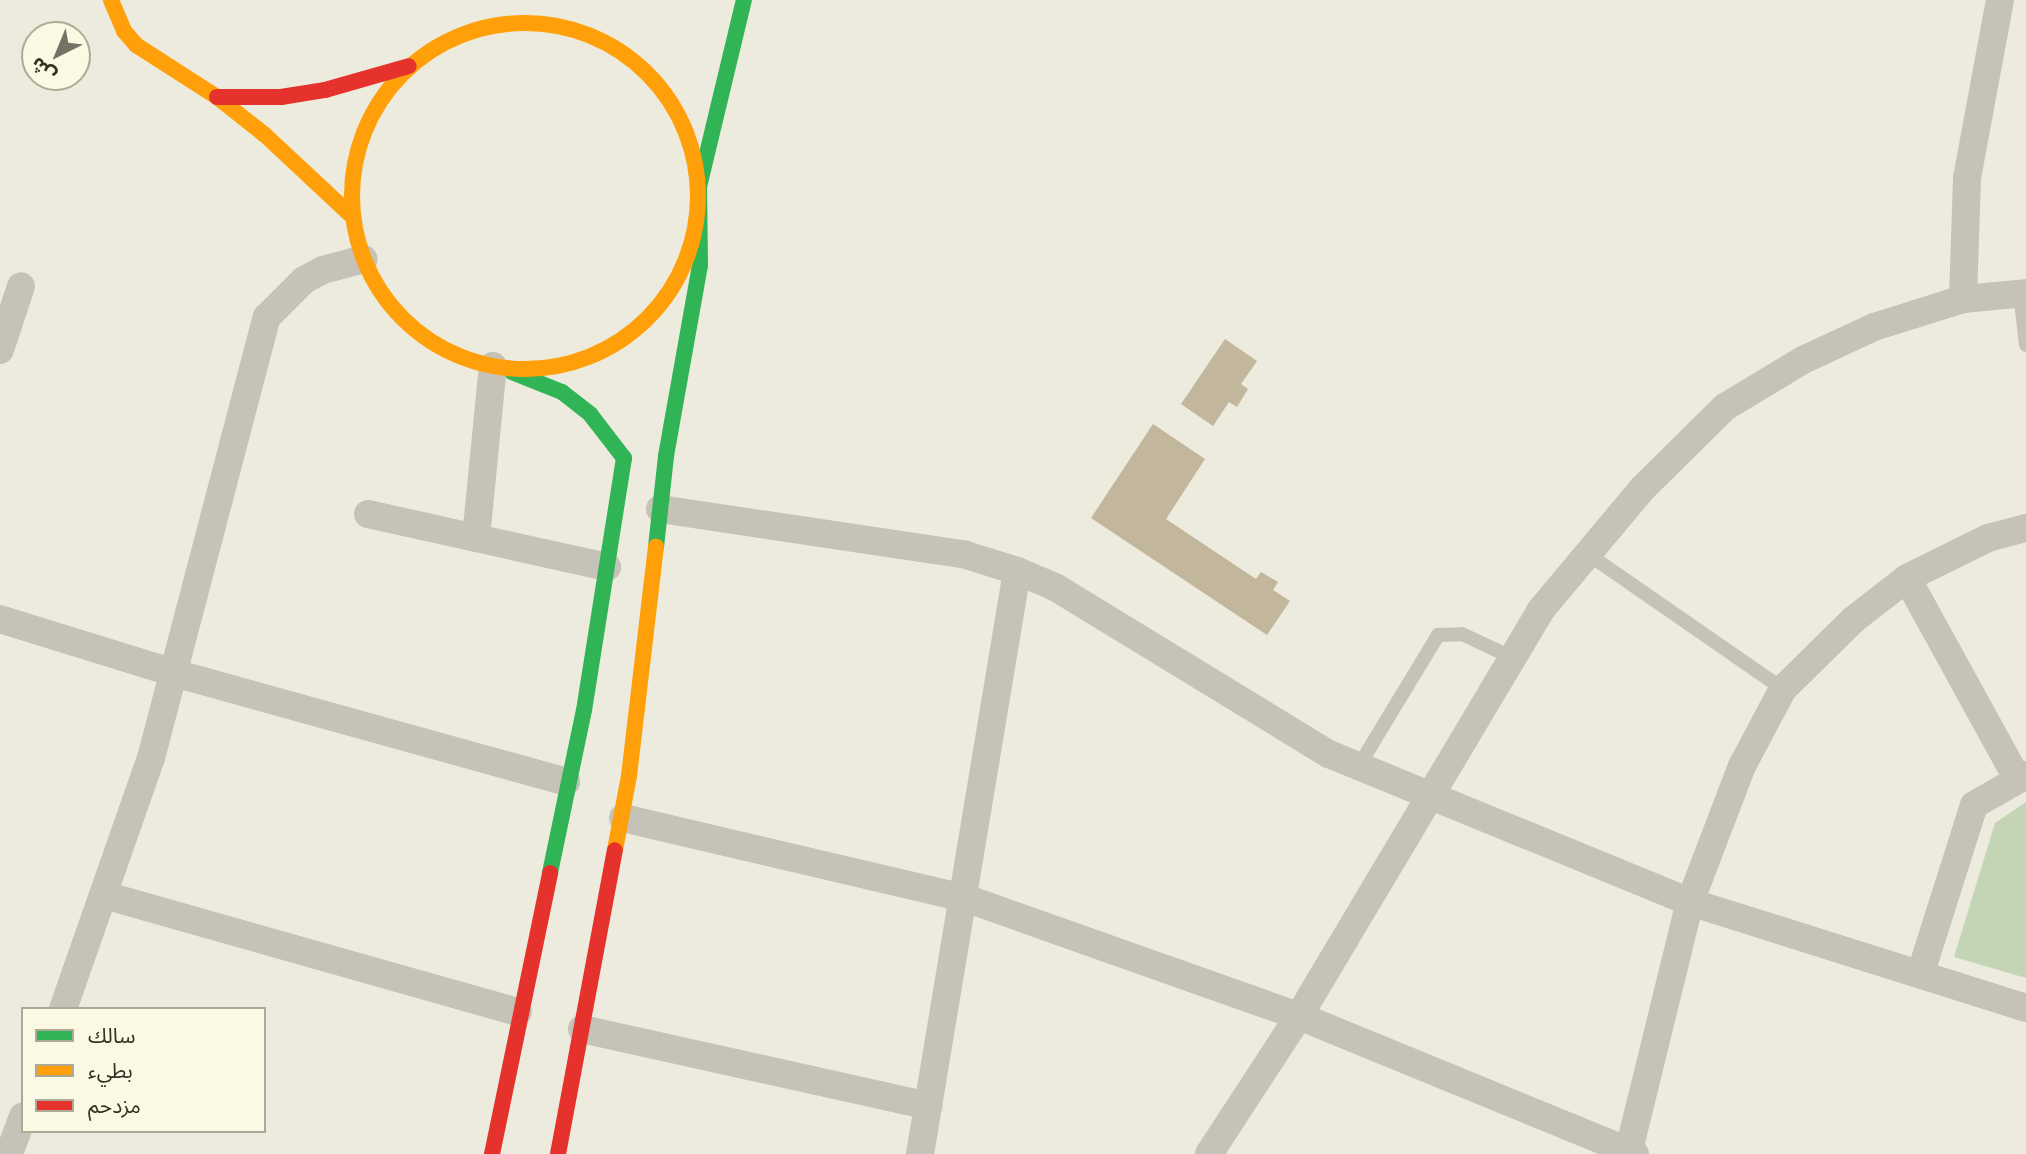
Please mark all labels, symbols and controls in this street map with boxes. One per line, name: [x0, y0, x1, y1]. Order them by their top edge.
north arrow: [21, 21, 91, 91]
text: ش: [25, 52, 61, 88]
legend: [21, 1007, 266, 1133]
text: سالك: [88, 1022, 135, 1048]
text: بطيء: [88, 1057, 133, 1083]
text: مزدحم: [88, 1092, 141, 1118]

